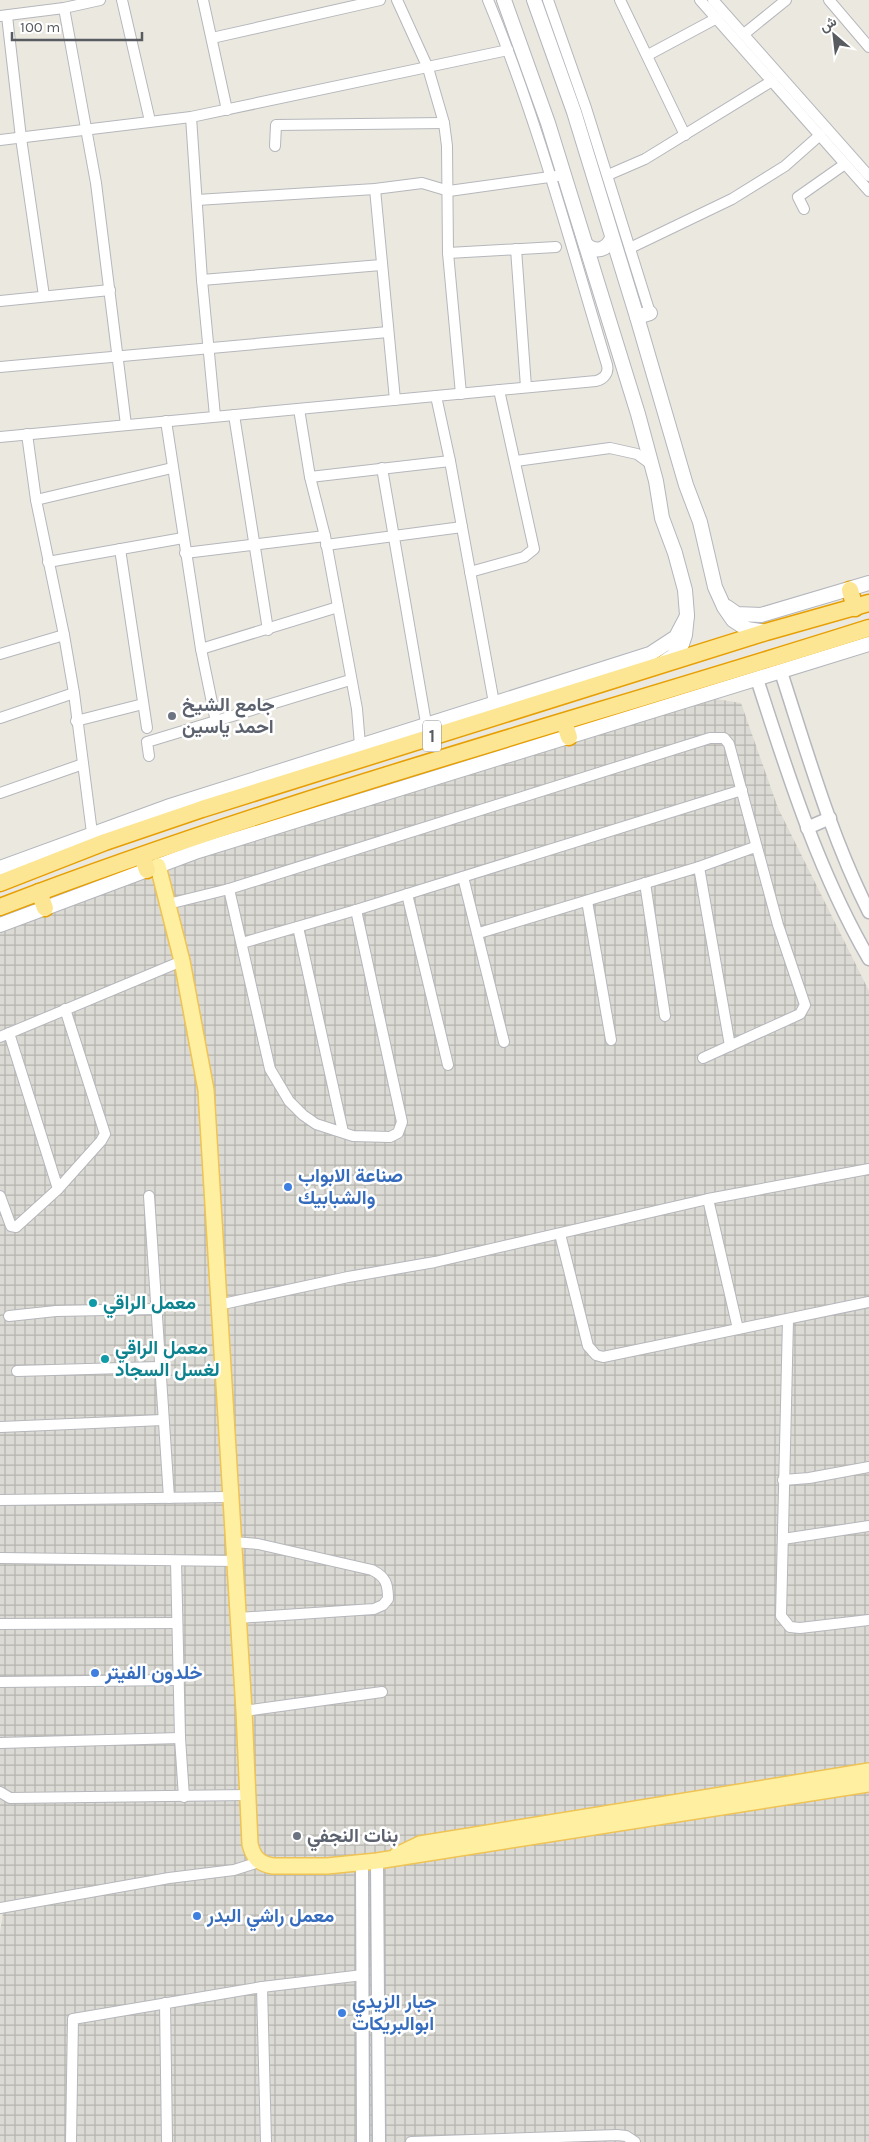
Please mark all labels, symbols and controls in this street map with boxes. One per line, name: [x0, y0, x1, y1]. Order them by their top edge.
scale bar: [12, 10, 142, 42]
north arrow: [809, 10, 859, 60]
text: ش: [817, 12, 840, 35]
text: 100 m: [20, 18, 60, 36]
place label: جامع الشيخ احمد ياسين: [182, 694, 275, 738]
marker: جامع الشيخ احمد ياسين: [166, 710, 178, 722]
road number: 1: [423, 720, 441, 751]
place label: صناعة الابواب والشبابيك: [298, 1165, 403, 1210]
marker: صناعة الابواب والشبابيك: [282, 1181, 294, 1193]
place label: معمل الراقي: [103, 1292, 196, 1319]
marker: معمل الراقي: [87, 1297, 99, 1309]
place label: معمل الراقي لغسل السجاد: [115, 1337, 220, 1381]
marker: معمل الراقي لغسل السجاد: [99, 1353, 111, 1365]
place label: خلدون الفيتر: [104, 1662, 203, 1685]
marker: خلدون الفيتر: [89, 1667, 101, 1679]
place label: بنات النجفي: [307, 1825, 398, 1852]
marker: بنات النجفي: [291, 1830, 303, 1842]
place label: معمل راشي البدر: [206, 1905, 334, 1932]
marker: معمل راشي البدر: [191, 1910, 203, 1922]
place label: جبار الزيدي ابوالبريكات: [352, 1991, 437, 2036]
marker: جبار الزيدي ابوالبريكات: [336, 2007, 348, 2019]

